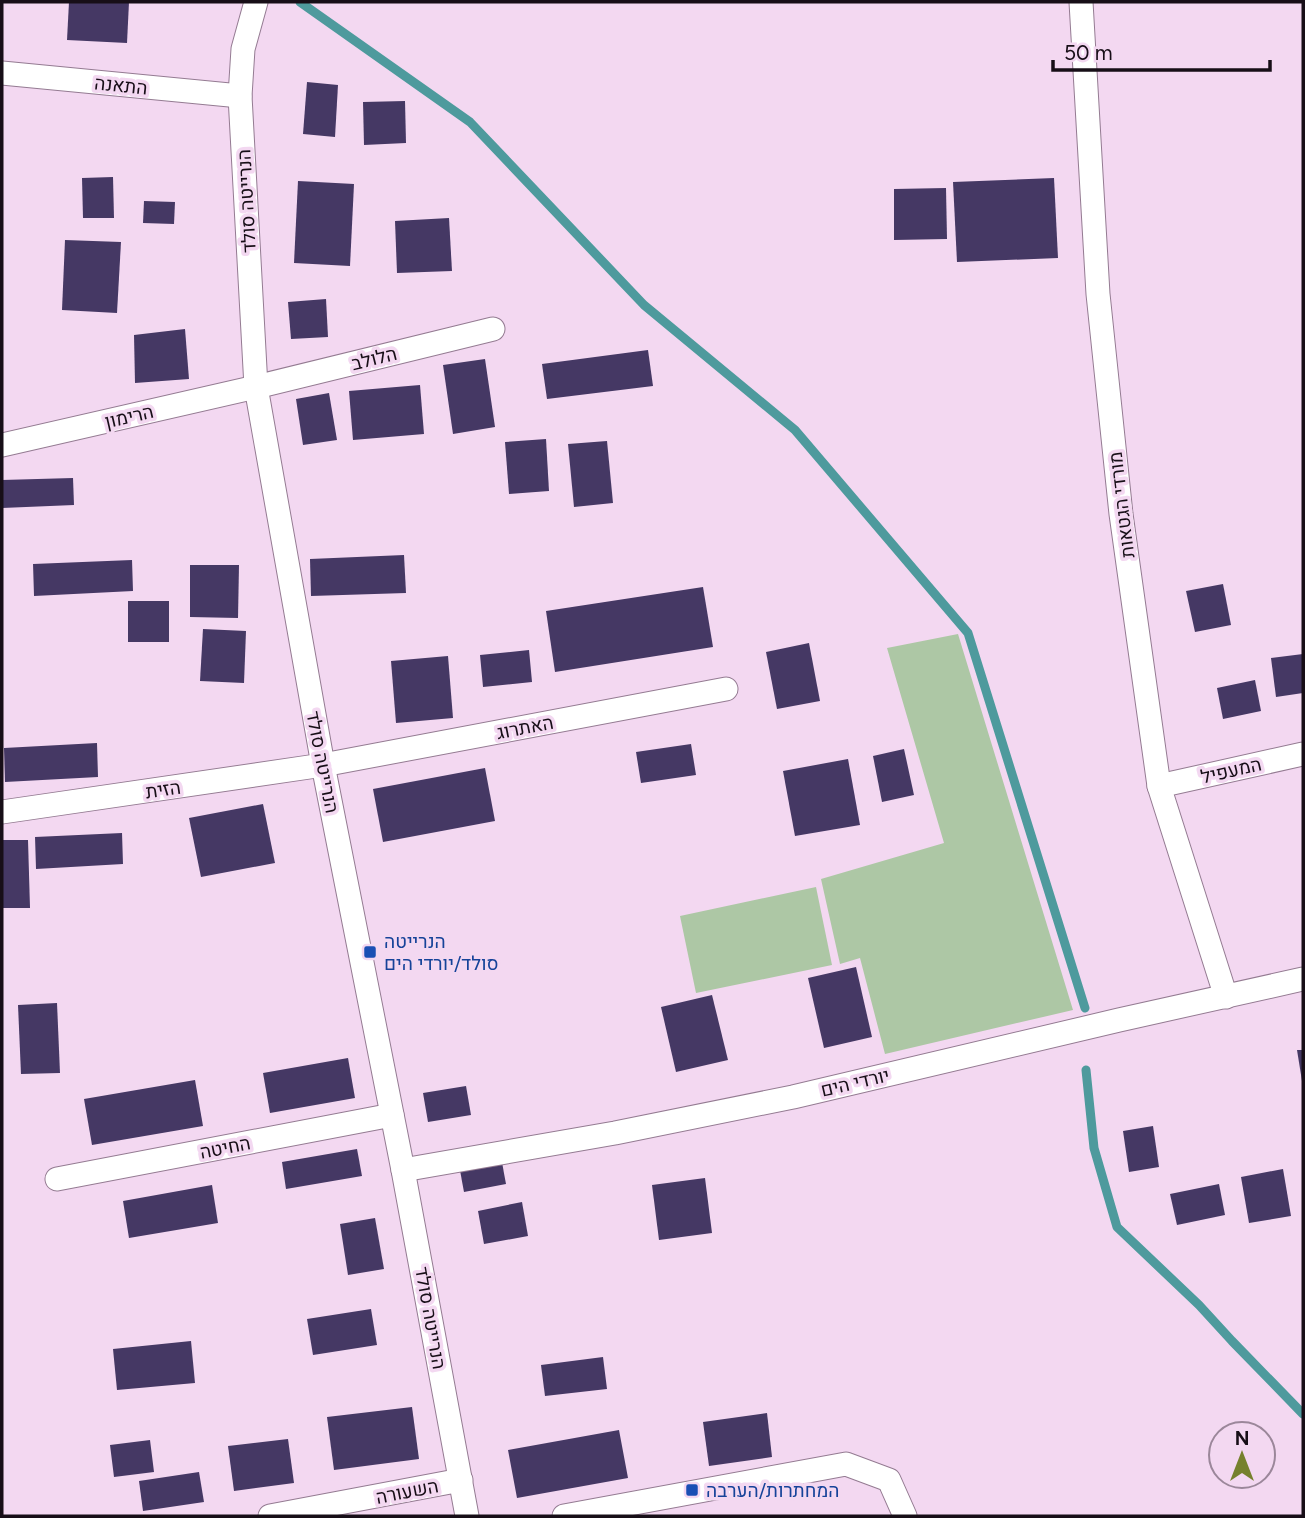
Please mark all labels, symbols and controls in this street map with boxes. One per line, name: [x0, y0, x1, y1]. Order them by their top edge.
scale bar: [1053, 28, 1270, 72]
text: 50 m: [1064, 40, 1113, 65]
street label: התאנה: [93, 71, 149, 100]
street label: הנרייטה סולד: [232, 149, 261, 253]
street label: הלולב: [349, 342, 399, 375]
street label: הרימון: [102, 400, 156, 433]
street label: מורדי הגטאות: [1104, 450, 1139, 560]
street label: הנרייטה סולד: [301, 709, 344, 815]
street label: האתרוג: [495, 711, 556, 744]
street label: המעפיל: [1199, 752, 1264, 789]
street label: הזית: [144, 776, 182, 803]
place label: הנרייטה סולד/יורדי הים: [384, 930, 499, 975]
marker: הנרייטה סולד/יורדי הים: [362, 944, 378, 960]
street label: יורדי הים: [818, 1063, 892, 1102]
street label: החיטה: [198, 1131, 252, 1164]
street label: הנרייטה סולד: [410, 1265, 451, 1371]
north arrow: [1207, 1420, 1277, 1490]
text: N: [1235, 1427, 1249, 1450]
street label: השעורה: [374, 1474, 440, 1509]
place label: המחתרות/הערבה: [706, 1479, 839, 1502]
marker: המחתרות/הערבה: [684, 1482, 700, 1498]

